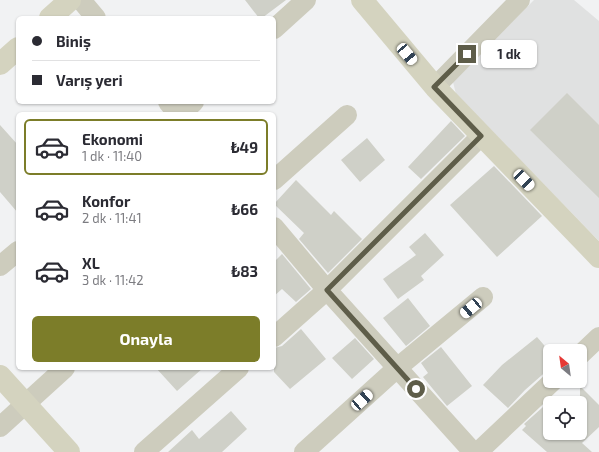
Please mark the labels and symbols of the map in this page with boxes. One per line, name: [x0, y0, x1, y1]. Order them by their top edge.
callout: 1 dk: [481, 40, 537, 68]
car: [395, 41, 419, 67]
route end: [458, 45, 476, 63]
car: [511, 167, 537, 193]
car: [458, 296, 484, 320]
north arrow: [543, 344, 587, 388]
route start: [407, 380, 425, 398]
car: [349, 388, 375, 412]

